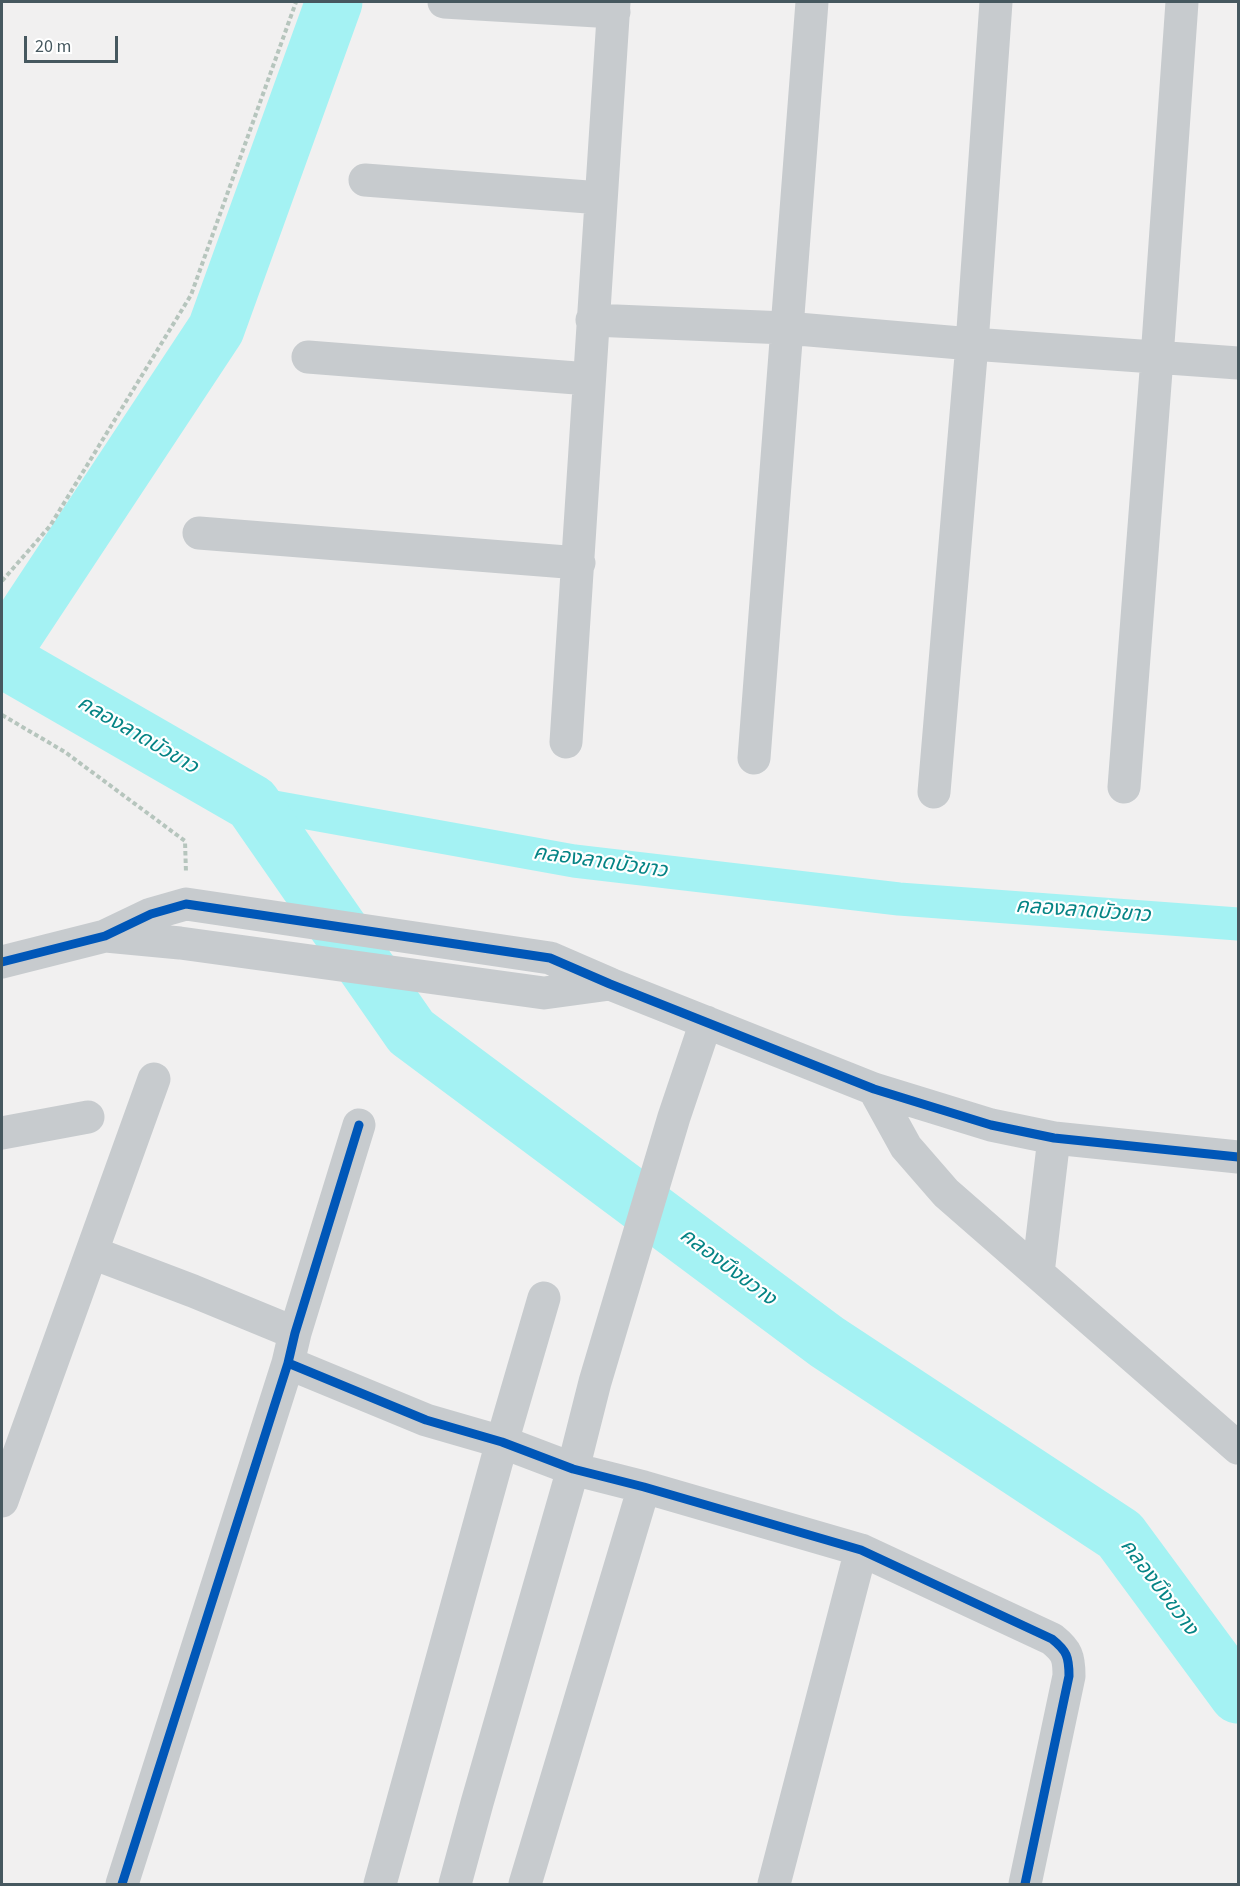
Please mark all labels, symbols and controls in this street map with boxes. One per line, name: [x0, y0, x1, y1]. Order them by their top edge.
scale bar: [27, 24, 122, 62]
text: 20 m: [35, 34, 71, 59]
water label: คลองลาดบัวขาว: [72, 691, 202, 781]
water label: คลองลาดบัวขาว: [531, 841, 669, 885]
water label: คลองลาดบัวขาว: [1015, 895, 1151, 929]
water label: คลองบึงขวาง: [674, 1224, 780, 1312]
water label: คลองบึงขวาง: [1114, 1535, 1202, 1641]

